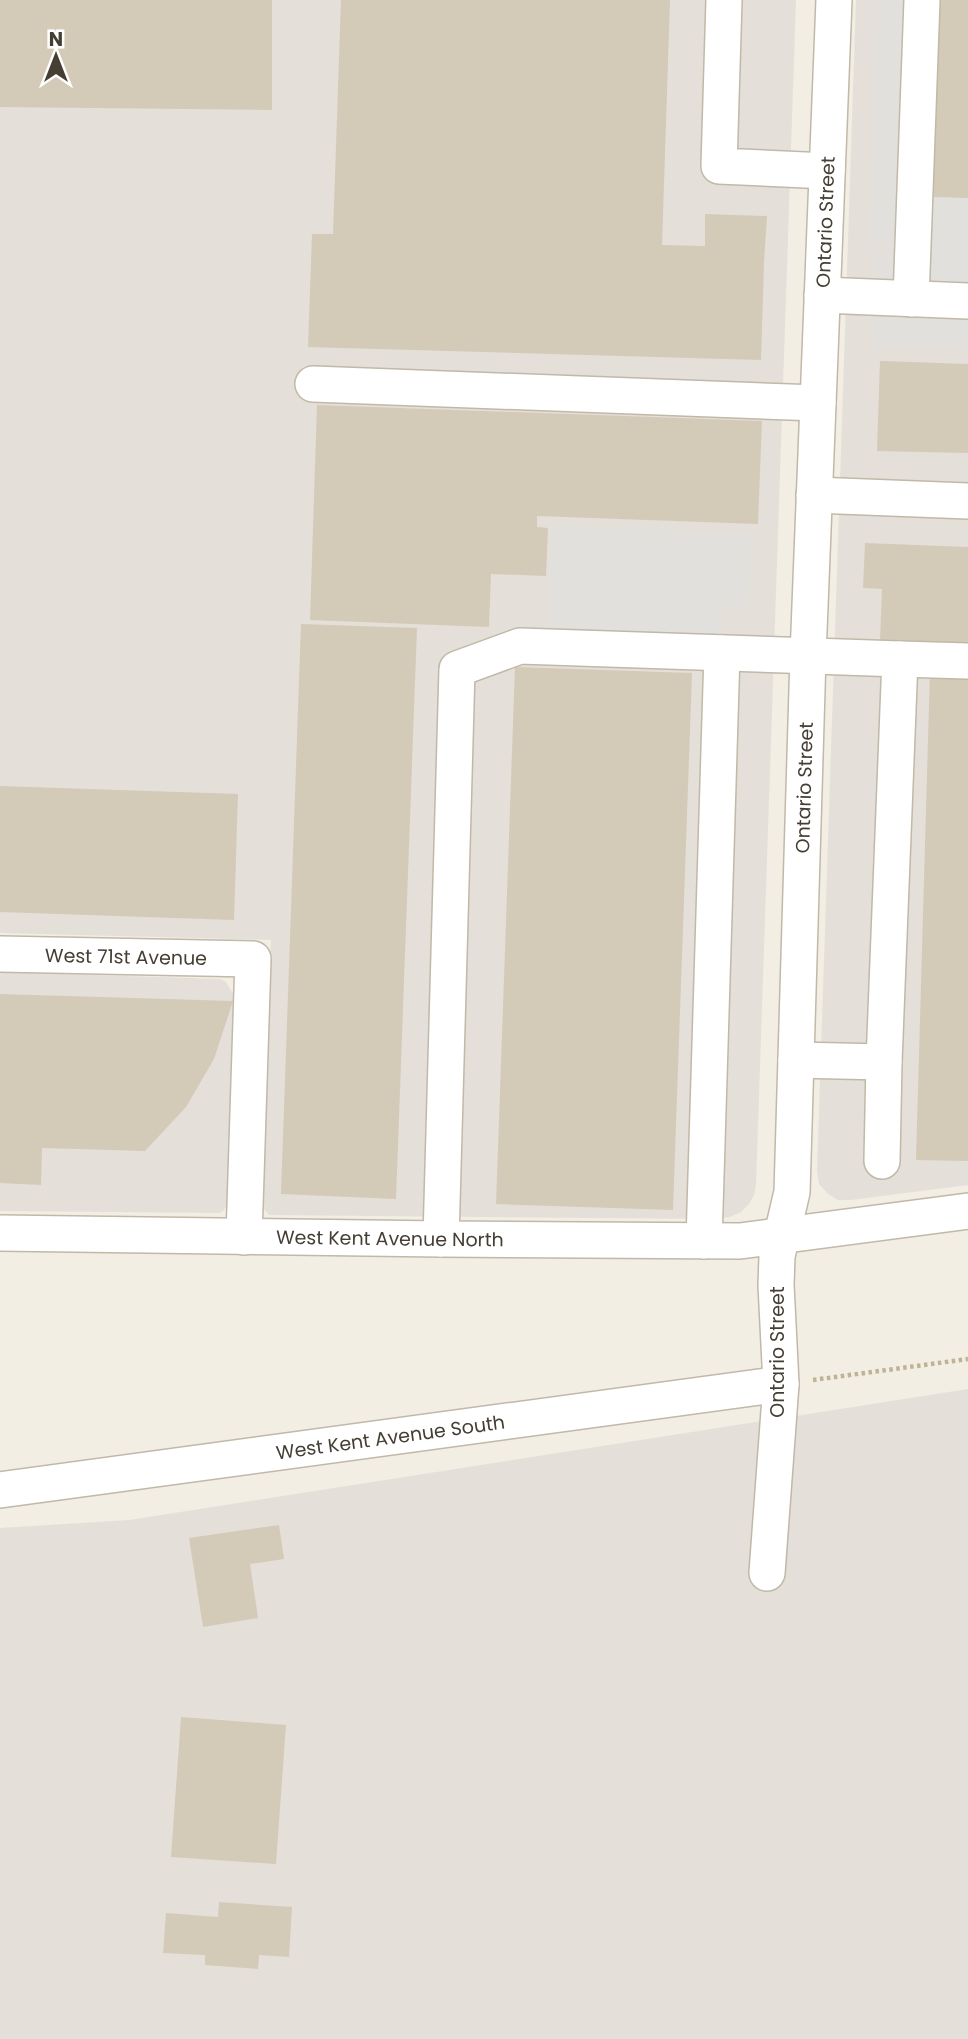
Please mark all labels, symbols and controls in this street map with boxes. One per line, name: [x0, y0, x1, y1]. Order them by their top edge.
north arrow: [21, 21, 91, 91]
text: N: [49, 26, 63, 53]
street label: Ontario Street: [809, 156, 841, 288]
street label: Ontario Street: [789, 721, 820, 854]
street label: West 71st Avenue: [45, 941, 207, 972]
street label: West Kent Avenue North: [276, 1223, 504, 1253]
street label: Ontario Street: [764, 1286, 791, 1418]
street label: West Kent Avenue South: [274, 1408, 507, 1466]

